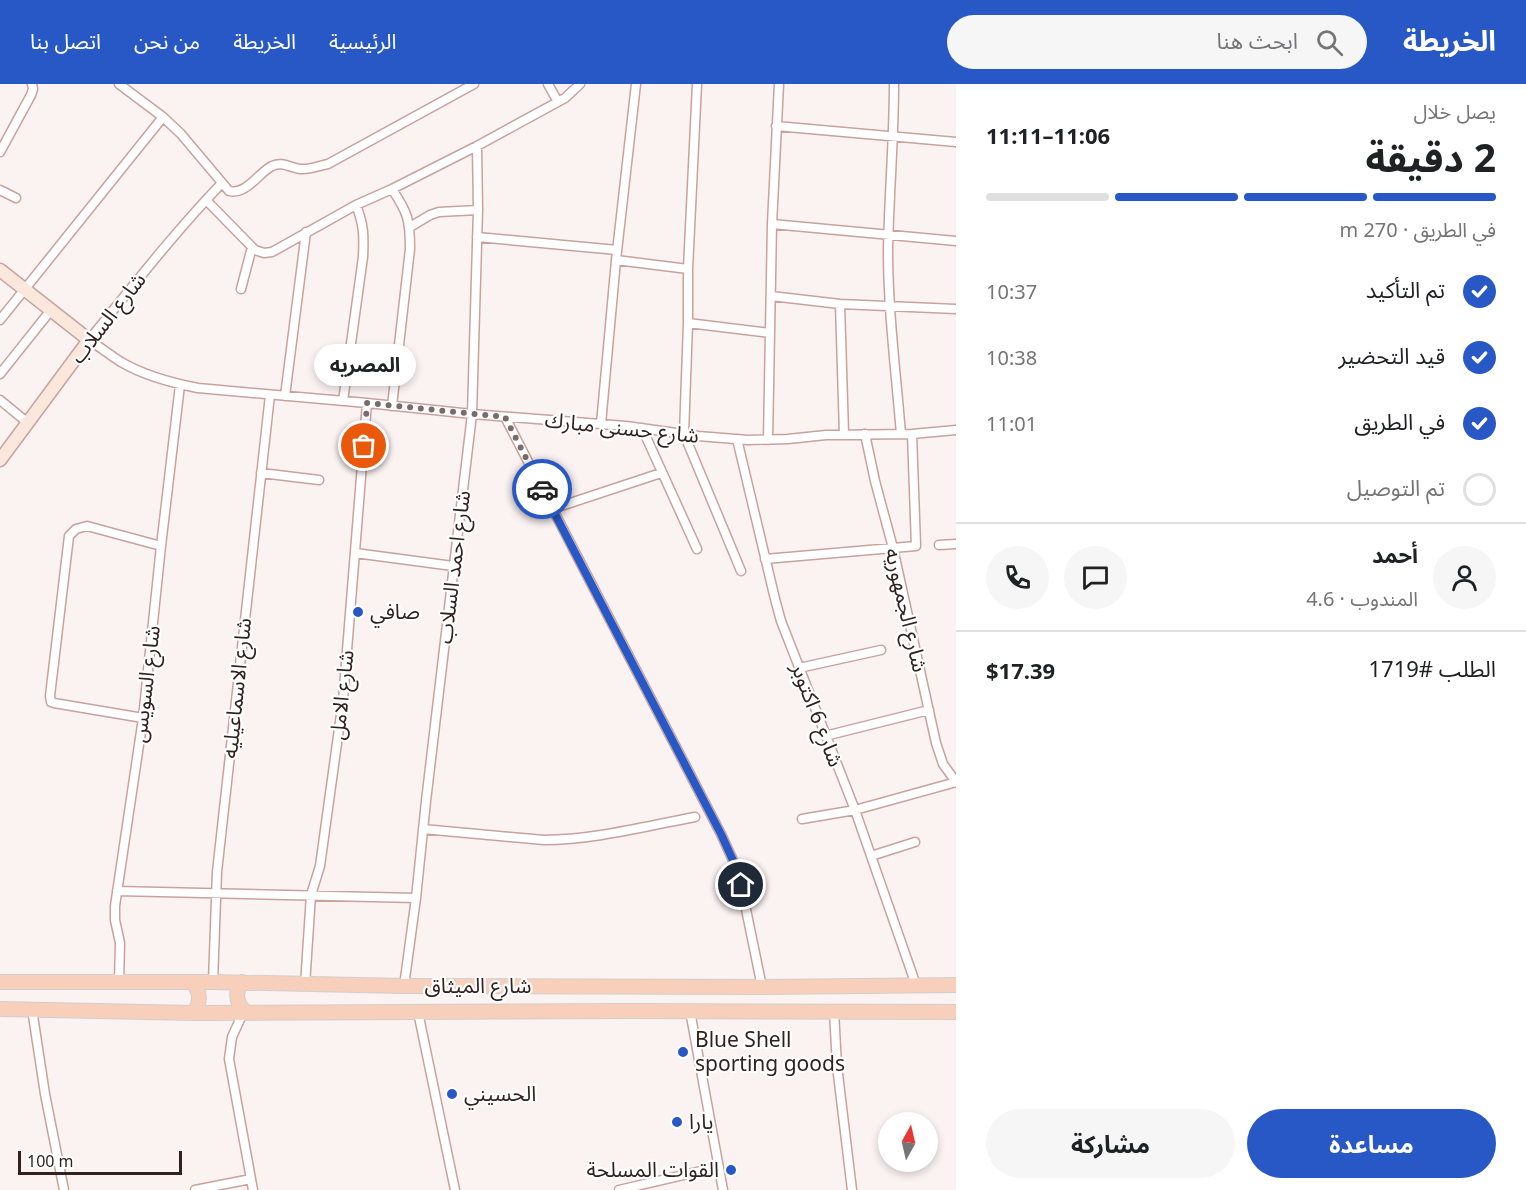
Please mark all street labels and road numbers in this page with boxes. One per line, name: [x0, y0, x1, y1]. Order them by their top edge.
street label: شارع السلاب: [63, 266, 153, 370]
street label: شارع حسنى مبارك: [543, 405, 701, 451]
street label: شارع احمد السلاب: [430, 489, 478, 645]
street label: شارع الجمهوريه: [877, 545, 935, 675]
street label: شارع الاسماعيليه: [215, 616, 259, 760]
street label: شارع السويس: [124, 624, 168, 744]
street label: شارع الامل: [322, 649, 362, 741]
street label: شارع 6 اكتوبر: [783, 658, 851, 771]
street label: شارع الميثاق: [424, 971, 532, 1001]

